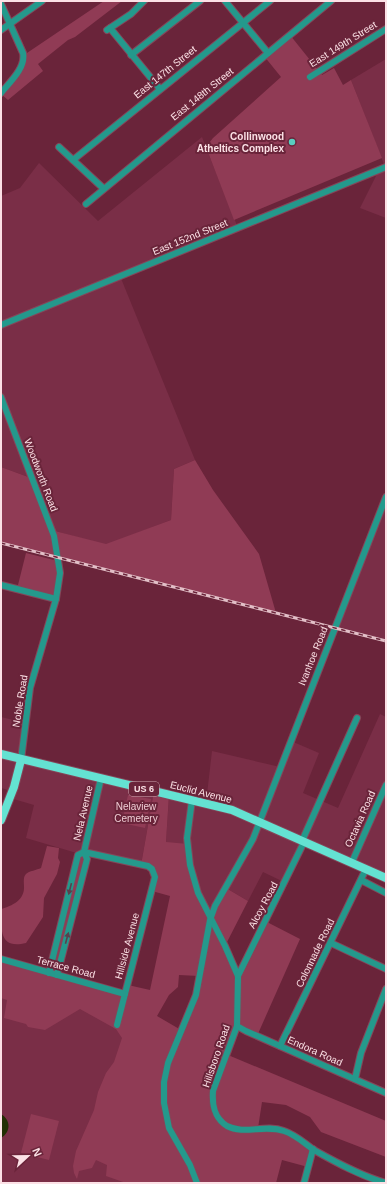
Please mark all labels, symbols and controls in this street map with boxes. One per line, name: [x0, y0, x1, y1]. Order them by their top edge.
street label: East 149th Street: [307, 19, 379, 69]
street label: East 147th Street: [132, 43, 199, 101]
street label: East 148th Street: [169, 65, 236, 123]
place label: Collinwood Atheltics Complex: [197, 131, 284, 154]
marker: Collinwood Atheltics Complex: [287, 137, 297, 147]
street label: East 152nd Street: [151, 217, 229, 257]
street label: Woodworth Road: [22, 437, 60, 513]
street label: Ivanhoe Road: [296, 625, 330, 687]
street label: Noble Road: [10, 674, 30, 728]
street label: Euclid Avenue: [169, 779, 233, 805]
road number: US 6: [129, 782, 159, 796]
street label: Nela Avenue: [71, 784, 95, 842]
street label: Octavia Road: [343, 789, 377, 849]
park label: Nelaview Cemetery: [114, 801, 158, 824]
street label: Alcoy Road: [246, 880, 280, 930]
one-way arrow: [66, 883, 72, 895]
street label: Hillside Avenue: [113, 911, 141, 980]
street label: Colonnade Road: [294, 917, 336, 989]
one-way arrow: [64, 931, 70, 943]
street label: Terrace Road: [36, 954, 96, 980]
street label: Hillsboro Road: [200, 1023, 232, 1089]
street label: Endora Road: [286, 1034, 344, 1068]
north arrow: [8, 1136, 48, 1176]
text: N: [30, 1146, 44, 1158]

